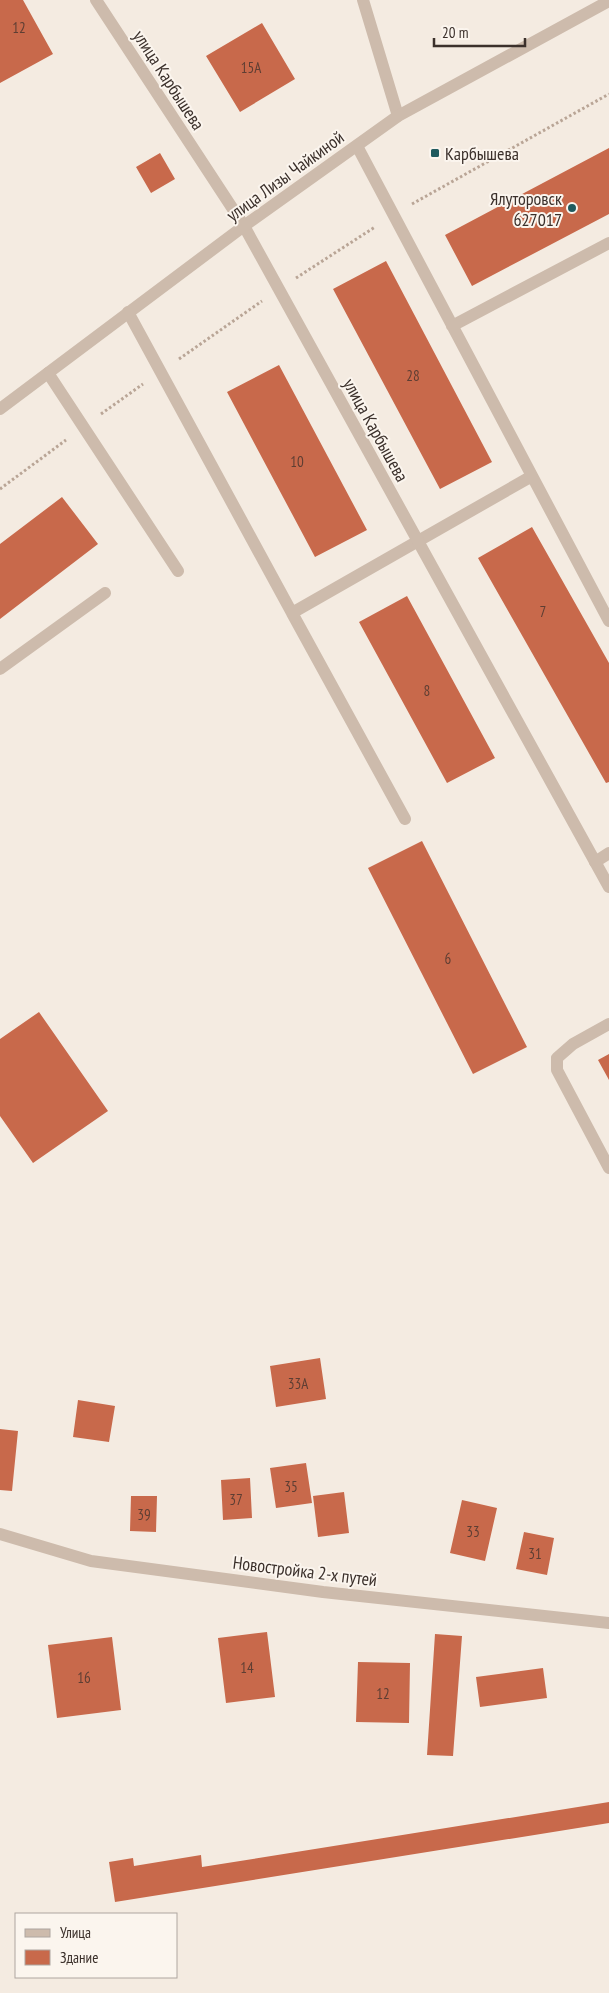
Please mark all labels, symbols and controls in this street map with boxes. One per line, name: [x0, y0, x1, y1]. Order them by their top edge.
scale bar: [434, 15, 525, 47]
house number: 12: [12, 18, 26, 37]
text: 20 m: [442, 23, 468, 42]
street label: улица Карбышева: [128, 26, 210, 134]
house number: 15А: [241, 58, 262, 77]
street label: улица Лизы Чайкиной: [222, 126, 348, 226]
place label: Карбышева: [445, 142, 519, 165]
marker: Карбышева: [429, 147, 441, 159]
place label: Ялуторовск 627017: [490, 187, 562, 231]
marker: Ялуторовск 627017: [566, 202, 578, 214]
house number: 28: [406, 366, 420, 385]
street label: улица Карбышева: [338, 374, 414, 486]
house number: 10: [290, 452, 304, 471]
house number: 7: [540, 602, 546, 621]
house number: 8: [424, 681, 430, 700]
house number: 6: [445, 949, 452, 968]
house number: 33А: [288, 1374, 309, 1393]
house number: 35: [284, 1477, 298, 1496]
house number: 37: [229, 1490, 243, 1509]
house number: 39: [137, 1505, 151, 1524]
house number: 33: [466, 1522, 480, 1541]
house number: 31: [528, 1544, 542, 1563]
street label: Новостройка 2-х путей: [232, 1551, 378, 1591]
house number: 14: [240, 1658, 254, 1677]
house number: 16: [77, 1668, 91, 1687]
house number: 12: [376, 1684, 390, 1703]
legend: [15, 1913, 178, 1978]
text: Улица: [60, 1923, 91, 1942]
text: Здание: [60, 1948, 98, 1967]

